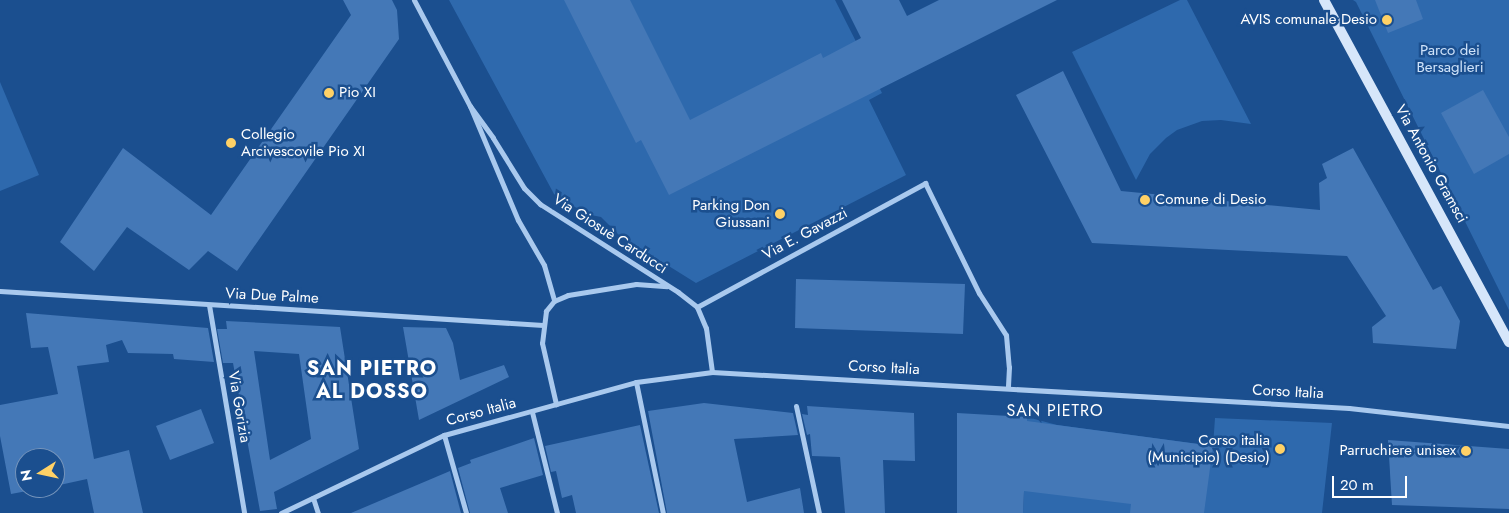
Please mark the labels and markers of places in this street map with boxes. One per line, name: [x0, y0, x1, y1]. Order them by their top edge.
place label: AVIS comunale Desio: [1241, 11, 1377, 29]
marker: AVIS comunale Desio: [1381, 14, 1393, 26]
place label: Pio XI: [339, 84, 376, 102]
marker: Pio XI: [323, 87, 335, 99]
place label: Collegio Arcivescovile Pio XI: [241, 125, 365, 160]
marker: Collegio Arcivescovile Pio XI: [225, 137, 237, 149]
place label: Comune di Desio: [1155, 191, 1266, 209]
marker: Comune di Desio: [1139, 194, 1151, 206]
place label: Parking Don Giussani: [692, 196, 770, 231]
marker: Parking Don Giussani: [774, 208, 786, 220]
place label: Corso italia (Municipio) (Desio): [1147, 431, 1270, 466]
place label: Parruchiere unisex: [1340, 442, 1456, 460]
marker: Corso italia (Municipio) (Desio): [1274, 443, 1286, 455]
marker: Parruchiere unisex: [1460, 445, 1472, 457]

